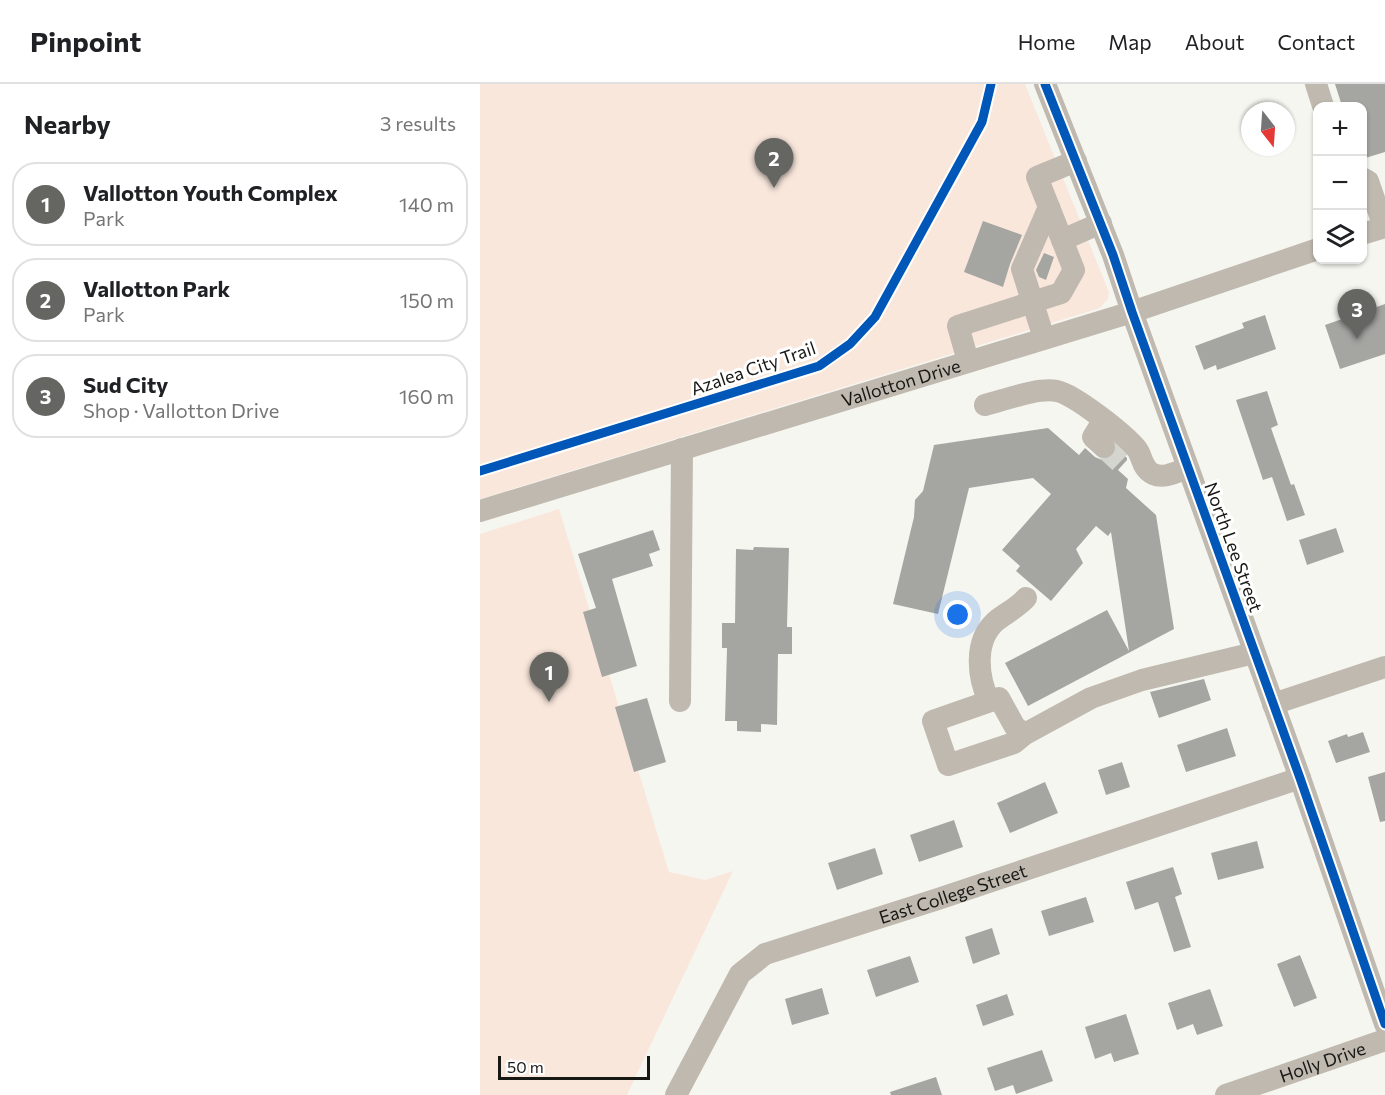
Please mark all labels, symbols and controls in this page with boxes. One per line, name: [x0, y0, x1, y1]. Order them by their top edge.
text: Pinpoint: [30, 24, 141, 58]
text: Home: [1018, 29, 1075, 54]
text: Map: [1108, 29, 1152, 54]
text: About: [1185, 29, 1244, 54]
text: Contact: [1277, 29, 1355, 54]
north arrow: [1241, 102, 1295, 156]
map controls: [1313, 102, 1367, 264]
button: +: [1313, 102, 1367, 156]
text: Nearby: [24, 108, 111, 139]
text: 3 results: [380, 111, 456, 135]
pin: 2: [754, 138, 794, 188]
button: −: [1313, 156, 1367, 210]
text: Vallotton Youth Complex: [83, 179, 338, 206]
text: 1: [41, 192, 50, 216]
text: 140 m: [399, 192, 454, 216]
text: Park: [83, 206, 125, 230]
button: layers: [1313, 210, 1367, 264]
text: Vallotton Park: [83, 275, 230, 302]
text: 2: [40, 288, 51, 312]
text: 150 m: [400, 288, 454, 312]
pin: 3: [1338, 290, 1376, 339]
text: Park: [83, 302, 125, 326]
street label: Azalea City Trail: [688, 336, 818, 400]
street label: Vallotton Drive: [839, 354, 963, 411]
text: Sud City: [83, 371, 168, 398]
text: 3: [40, 384, 51, 408]
text: 160 m: [399, 384, 454, 408]
text: Shop · Vallotton Drive: [83, 398, 279, 422]
street label: North Lee Street: [1200, 479, 1268, 615]
your location: [943, 600, 972, 629]
pin: 1: [530, 652, 568, 702]
street label: East College Street: [876, 859, 1029, 928]
street label: Holly Drive: [1276, 1037, 1368, 1087]
scale bar: [498, 1053, 650, 1080]
text: 50 m: [507, 1057, 544, 1076]

